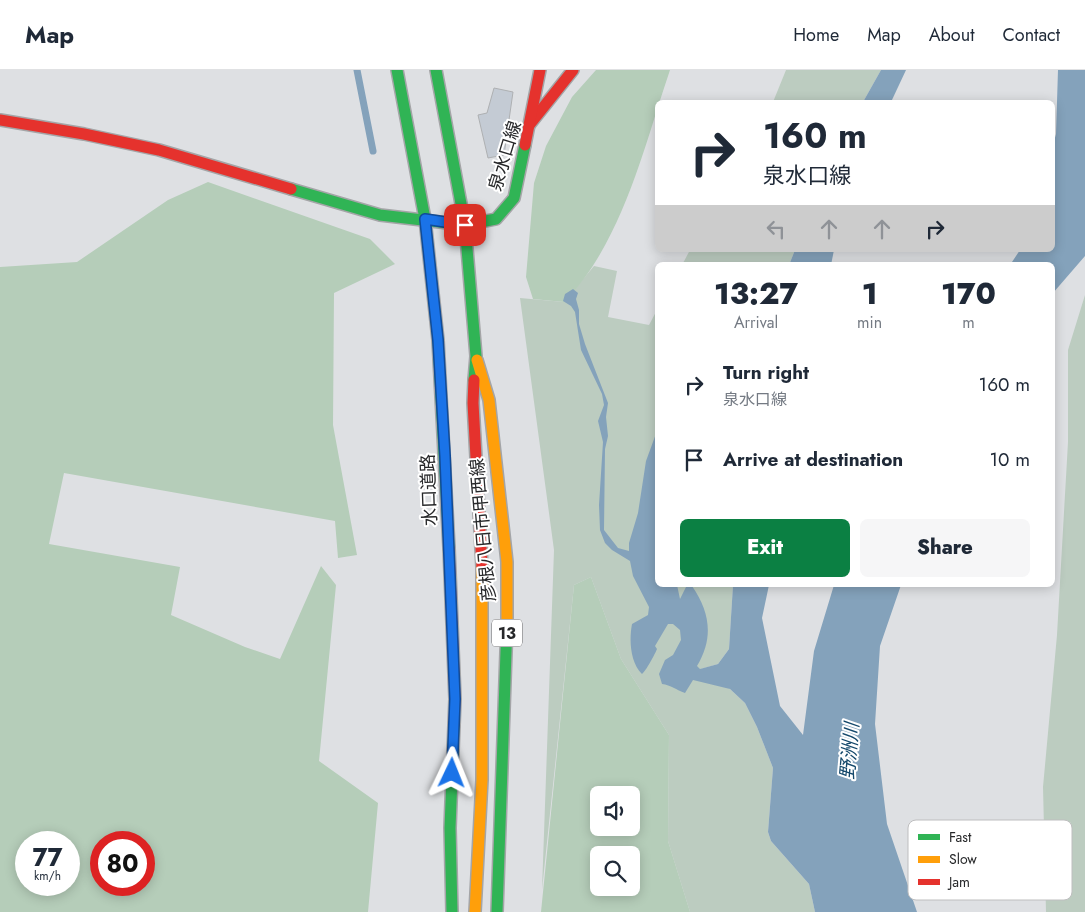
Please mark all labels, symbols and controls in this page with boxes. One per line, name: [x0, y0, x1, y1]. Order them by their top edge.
text: Map: [25, 17, 74, 52]
text: Home: [793, 22, 839, 48]
text: Map: [867, 22, 901, 48]
text: About: [929, 22, 974, 48]
text: Contact: [1002, 22, 1060, 48]
text: 160 m: [763, 111, 867, 161]
street label: 泉水口線: [482, 118, 528, 194]
icon: right: [680, 120, 745, 185]
text: 泉水口線: [763, 159, 851, 191]
pin: [444, 204, 486, 246]
icon: arrive: [451, 211, 479, 239]
icon: left: [762, 215, 790, 243]
icon: ahead: [815, 215, 843, 243]
icon: ahead: [868, 215, 896, 243]
icon: right: [921, 215, 949, 243]
text: 13:27: [714, 272, 798, 315]
text: 1: [862, 272, 877, 315]
text: 170: [941, 272, 996, 315]
text: Arrival: [734, 311, 778, 334]
text: min: [857, 311, 882, 334]
text: m: [962, 311, 975, 334]
text: Turn right: [723, 359, 809, 386]
icon: right: [680, 371, 708, 399]
text: 160 m: [979, 371, 1030, 398]
text: 泉水口線: [723, 388, 787, 411]
icon: arrive: [680, 446, 708, 474]
text: Arrive at destination: [723, 446, 903, 473]
text: 10 m: [990, 446, 1030, 473]
street label: 水口道路: [415, 454, 443, 526]
street label: 彦根八日市甲西線: [464, 457, 502, 603]
button: Exit: [680, 519, 850, 577]
button: Share: [860, 519, 1030, 577]
road number: 13: [492, 620, 522, 646]
water label: 野洲川: [834, 719, 866, 781]
position arrow: [425, 746, 477, 798]
map controls: [590, 786, 640, 896]
button: sound: [590, 786, 640, 836]
legend: [908, 820, 1072, 900]
text: Fast: [949, 827, 972, 847]
speed limit sign: 80: [90, 831, 155, 896]
text: 77: [32, 839, 63, 875]
button: search: [590, 846, 640, 896]
text: Slow: [949, 849, 977, 869]
text: km/h: [34, 867, 61, 885]
text: Jam: [947, 872, 970, 892]

